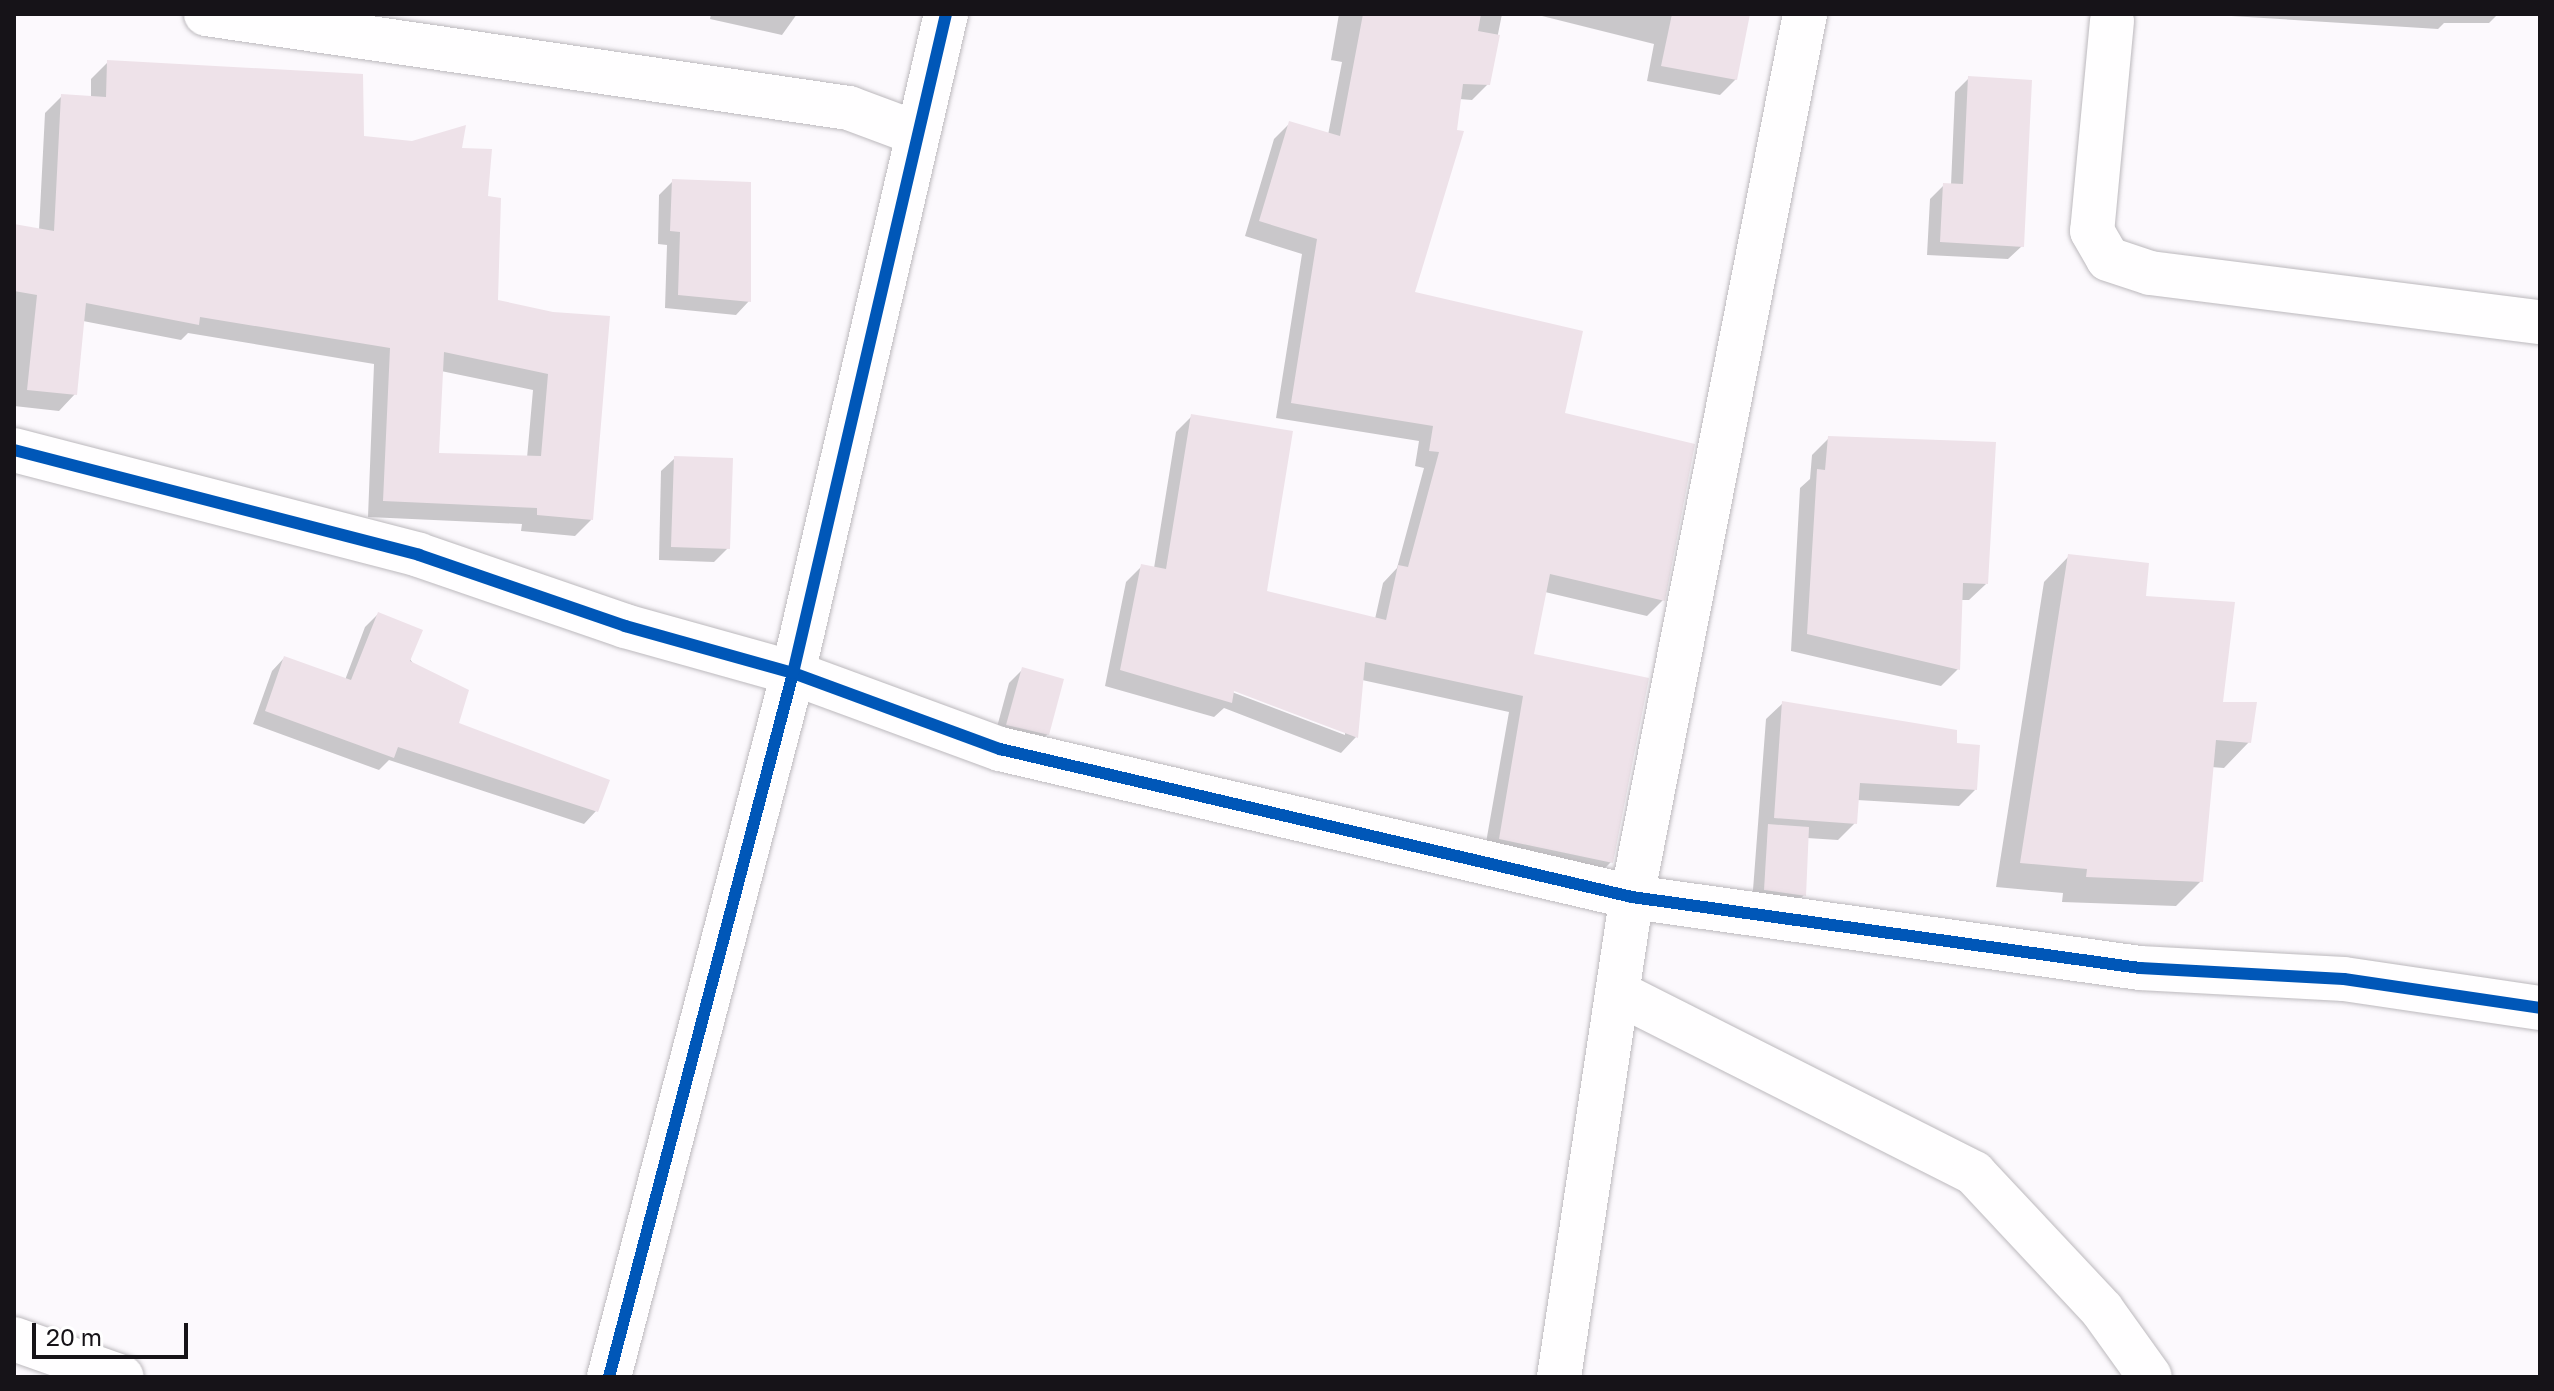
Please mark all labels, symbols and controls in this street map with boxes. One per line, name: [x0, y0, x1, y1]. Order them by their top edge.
scale bar: [36, 1307, 192, 1357]
text: 20 m: [46, 1322, 102, 1351]

